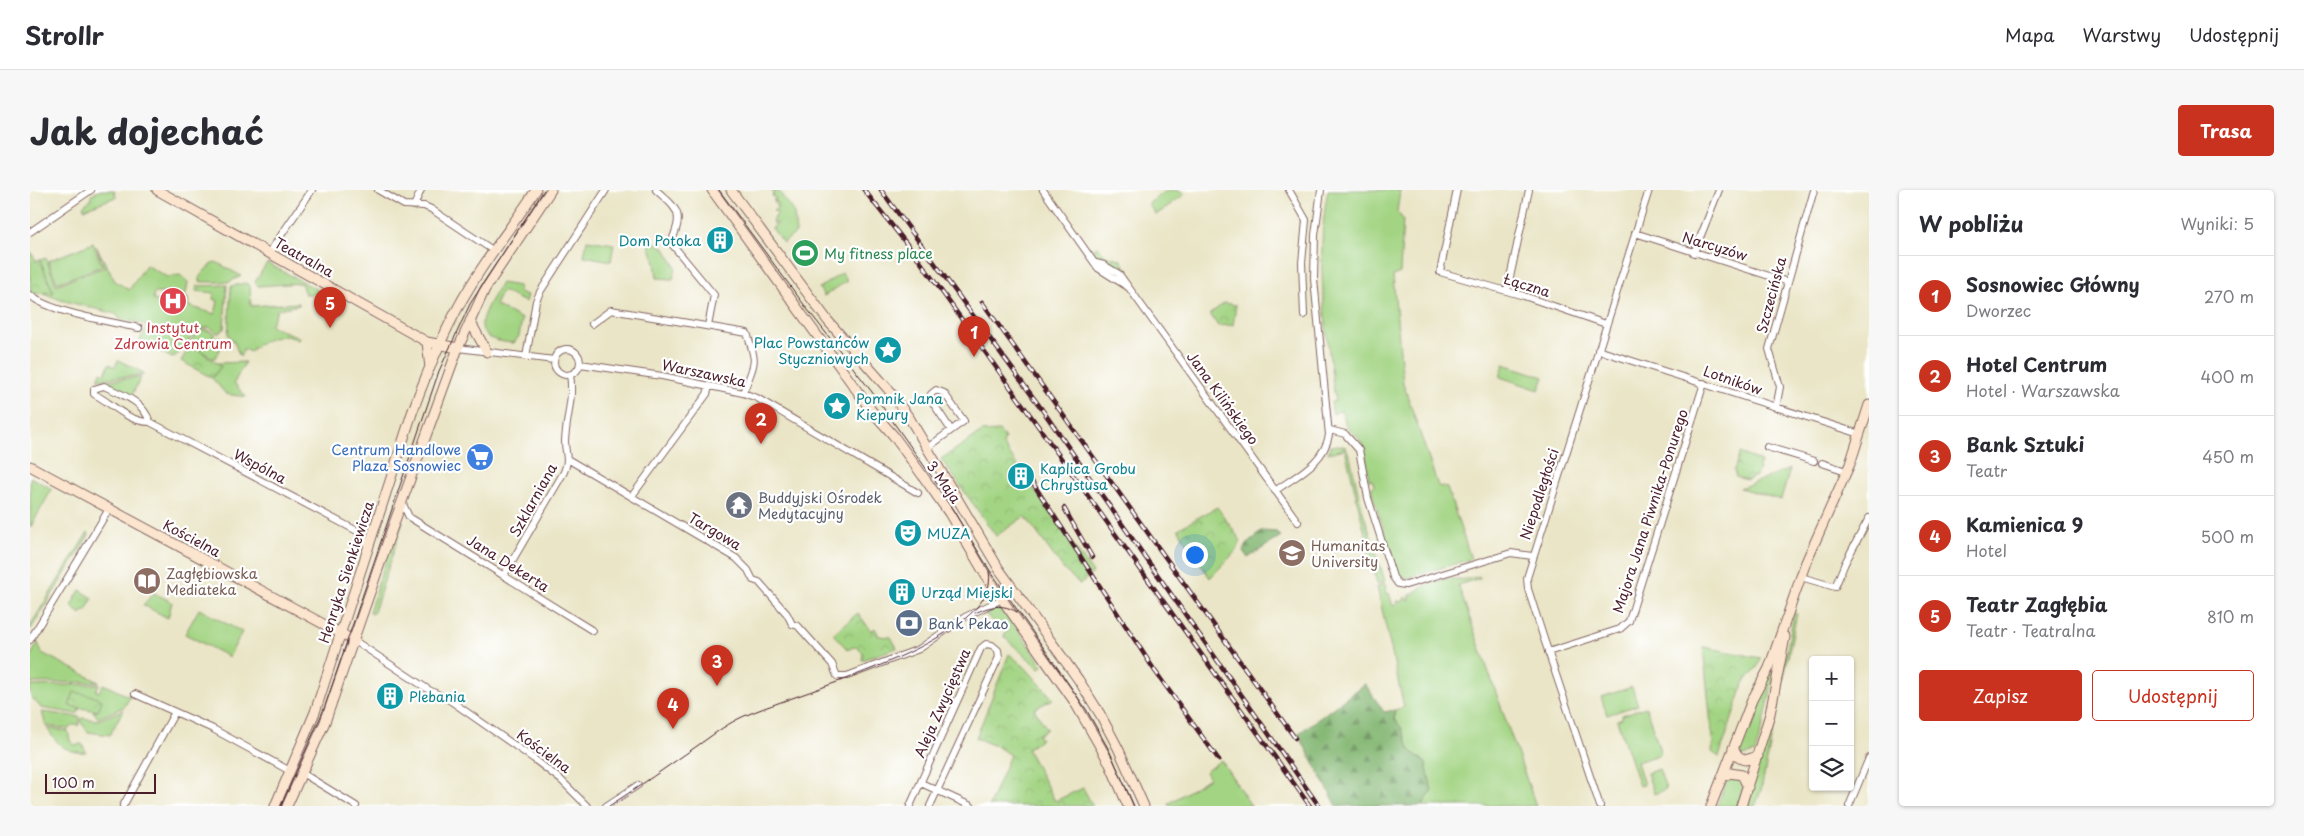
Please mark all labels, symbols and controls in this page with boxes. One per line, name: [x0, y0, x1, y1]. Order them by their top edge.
text: Strollr: [25, 17, 104, 53]
text: Mapa: [2005, 21, 2055, 48]
text: Warstwy: [2083, 21, 2161, 48]
text: Udostępnij: [2189, 21, 2279, 48]
text: Jak dojechać: [30, 104, 264, 157]
button: Trasa: [2178, 105, 2274, 156]
text: W pobliżu: [1919, 207, 2024, 239]
text: Wyniki: 5: [2181, 211, 2254, 235]
building icon: Dom Potoka: [705, 225, 735, 255]
street label: Narcyzów: [1680, 226, 1751, 266]
place label: Dom Potoka: [619, 230, 701, 251]
street label: Teatralna: [270, 232, 338, 282]
sports icon: My fitness place: [790, 238, 820, 268]
place label: My fitness place: [824, 243, 933, 264]
street label: Szczecińska: [1751, 254, 1791, 336]
street label: Łączna: [1501, 268, 1553, 302]
text: Sosnowiec Główny: [1966, 270, 2139, 298]
text: 1: [1931, 284, 1939, 308]
text: 270 m: [2204, 284, 2254, 308]
hospital icon: Instytut Zdrowia Centrum: [158, 286, 188, 316]
pin: 5: [314, 287, 346, 328]
text: Dworzec: [1966, 298, 2031, 322]
pin: 1: [958, 316, 990, 357]
place label: Instytut Zdrowia Centrum: [114, 317, 232, 354]
place label: Plac Powstańców Styczniowych: [754, 332, 869, 369]
place icon: Plac Powstańców Styczniowych: [873, 335, 903, 365]
street label: Jana Kilińskiego: [1182, 347, 1264, 449]
text: Hotel Centrum: [1966, 350, 2107, 378]
street label: Warszawska: [660, 354, 748, 392]
street label: Lotników: [1701, 360, 1766, 400]
text: 2: [1929, 364, 1941, 388]
text: 400 m: [2201, 364, 2254, 388]
text: Hotel · Warszawska: [1966, 378, 2120, 402]
place label: Pomnik Jana Kiepury: [856, 388, 943, 425]
place icon: Pomnik Jana Kiepury: [822, 391, 852, 421]
pin: 2: [745, 403, 777, 444]
street label: Majora Jana Piwnika-Ponurego: [1607, 406, 1693, 616]
text: Bank Sztuki: [1966, 430, 2084, 458]
place label: Centrum Handlowe Plaza Sosnowiec: [331, 439, 461, 476]
supermarket icon: Centrum Handlowe Plaza Sosnowiec: [465, 442, 495, 472]
street label: Wspólna: [230, 443, 290, 489]
text: 3: [1930, 444, 1940, 468]
text: 450 m: [2202, 444, 2254, 468]
street label: Niepodległości: [1514, 446, 1564, 542]
street label: 3 Maja: [922, 456, 966, 508]
place label: Kaplica Grobu Chrystusa: [1040, 458, 1136, 495]
text: Teatr: [1966, 458, 2007, 482]
street label: Szklarniana: [504, 459, 562, 541]
building icon: Kaplica Grobu Chrystusa: [1006, 461, 1036, 491]
place label: Buddyjski Ośrodek Medytacyjny: [758, 487, 882, 524]
temple icon: Buddyjski Ośrodek Medytacyjny: [724, 490, 754, 520]
street label: Henryka Sienkiewicza: [313, 498, 379, 646]
street label: Targowa: [685, 507, 746, 555]
text: Kamienica 9: [1966, 510, 2083, 538]
street label: Kościelna: [159, 514, 225, 562]
theatre icon: MUZA: [893, 518, 923, 548]
place label: MUZA: [927, 523, 970, 544]
text: 4: [1930, 524, 1940, 548]
text: 500 m: [2201, 524, 2254, 548]
street label: Jana Dekerta: [463, 529, 554, 597]
place label: Humanitas University: [1311, 535, 1385, 572]
school or university icon: Humanitas University: [1277, 538, 1307, 568]
text: Hotel: [1966, 538, 2007, 562]
your location: [1182, 542, 1208, 568]
place label: Zagłębiowska Mediateka: [166, 563, 258, 600]
library icon: Zagłębiowska Mediateka: [132, 566, 162, 596]
building icon: Urząd Miejski: [887, 577, 917, 607]
place label: Urząd Miejski: [921, 582, 1013, 603]
text: Teatr Zagłębia: [1966, 590, 2108, 618]
text: 5: [1930, 604, 1940, 628]
text: 810 m: [2207, 604, 2254, 628]
bank icon: Bank Pekao: [894, 608, 924, 638]
place label: Bank Pekao: [928, 613, 1008, 634]
text: Teatr · Teatralna: [1966, 618, 2095, 642]
pin: 3: [701, 645, 733, 686]
street label: Aleja Zwycięstwa: [909, 645, 976, 761]
map controls: [1809, 656, 1854, 791]
button: +: [1809, 656, 1854, 701]
button: Zapisz: [1919, 670, 2082, 721]
button: Udostępnij: [2092, 670, 2254, 721]
building icon: Plebania: [375, 681, 405, 711]
place label: Plebania: [409, 686, 466, 707]
pin: 4: [657, 688, 689, 729]
button: −: [1809, 701, 1854, 746]
street label: Kościelna: [513, 724, 576, 778]
button: layers: [1809, 746, 1854, 791]
scale bar: [45, 771, 156, 794]
text: 100 m: [52, 772, 95, 793]

